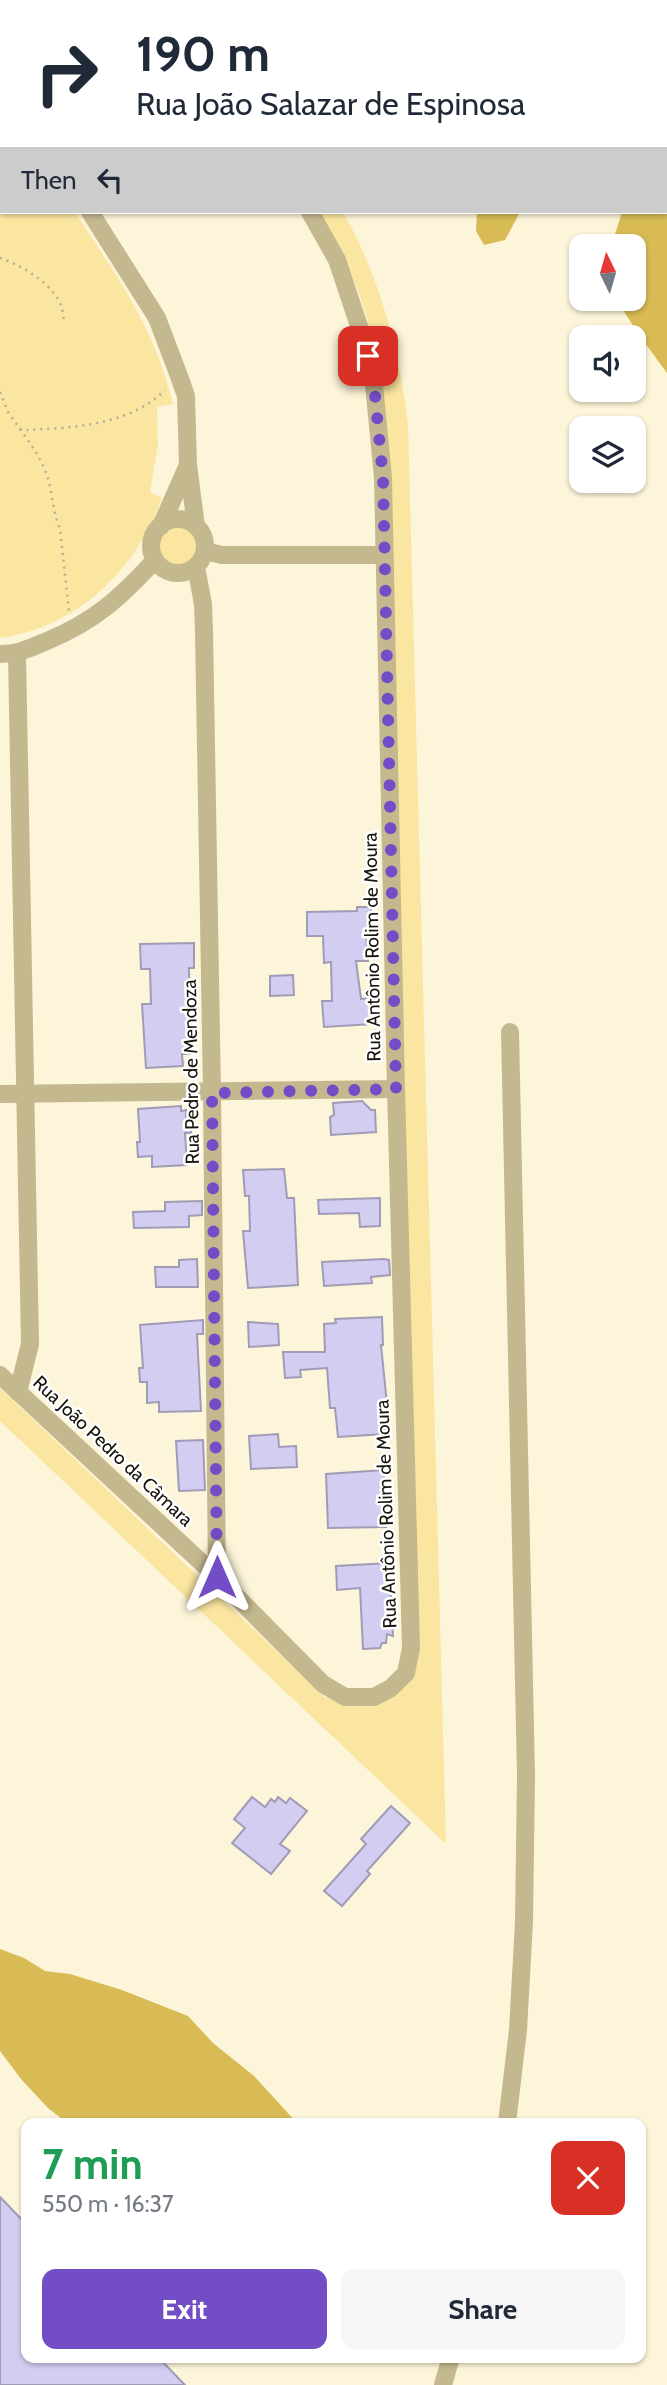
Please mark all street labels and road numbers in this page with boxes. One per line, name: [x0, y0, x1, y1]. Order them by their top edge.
street label: Rua Antônio Rolim de Moura: [359, 832, 385, 1062]
street label: Rua Pedro de Mendoza: [178, 979, 204, 1165]
street label: Rua João Pedro da Câmara: [28, 1371, 198, 1531]
street label: Rua Antônio Rolim de Moura: [371, 1399, 401, 1629]

